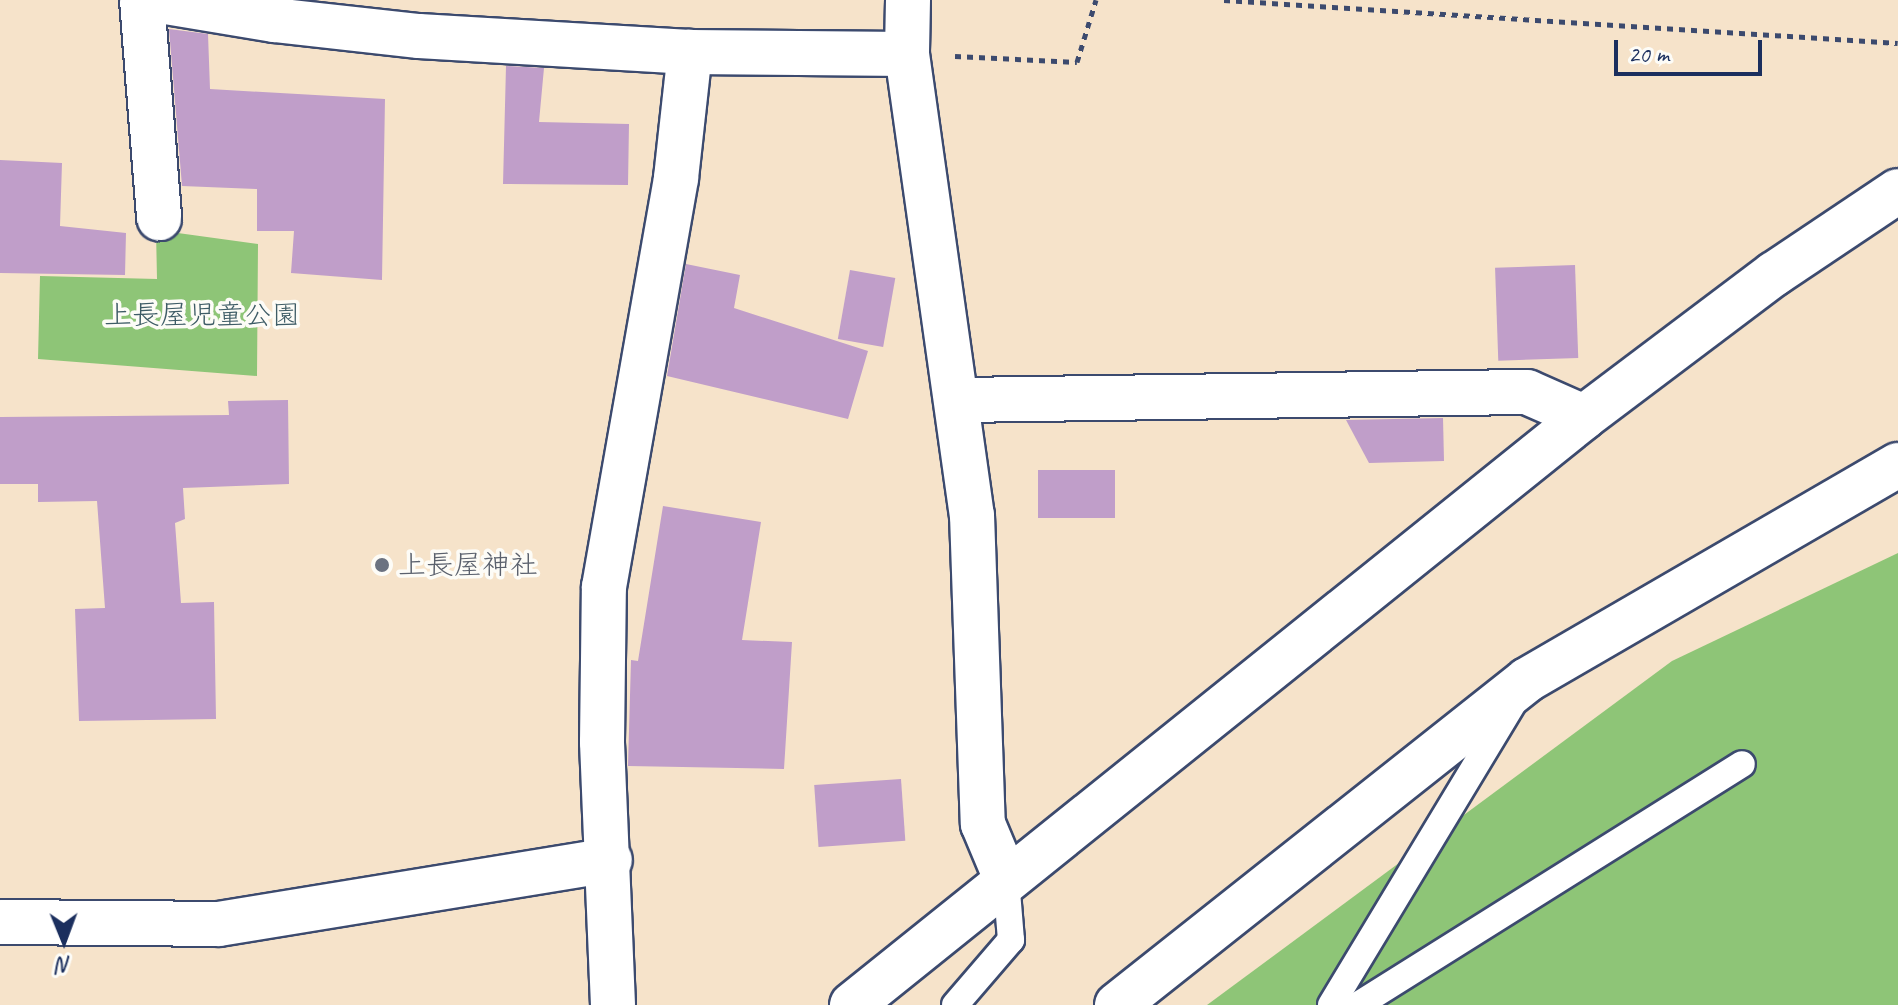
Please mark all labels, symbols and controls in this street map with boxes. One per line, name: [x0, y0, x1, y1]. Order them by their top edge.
scale bar: [1618, 24, 1766, 74]
text: 20 m: [1628, 39, 1669, 69]
park label: 上長屋児童公園: [104, 298, 300, 332]
place label: 上長屋神社: [398, 548, 538, 582]
marker: 上長屋神社: [373, 556, 391, 574]
north arrow: [24, 901, 104, 981]
text: N: [57, 951, 71, 979]

